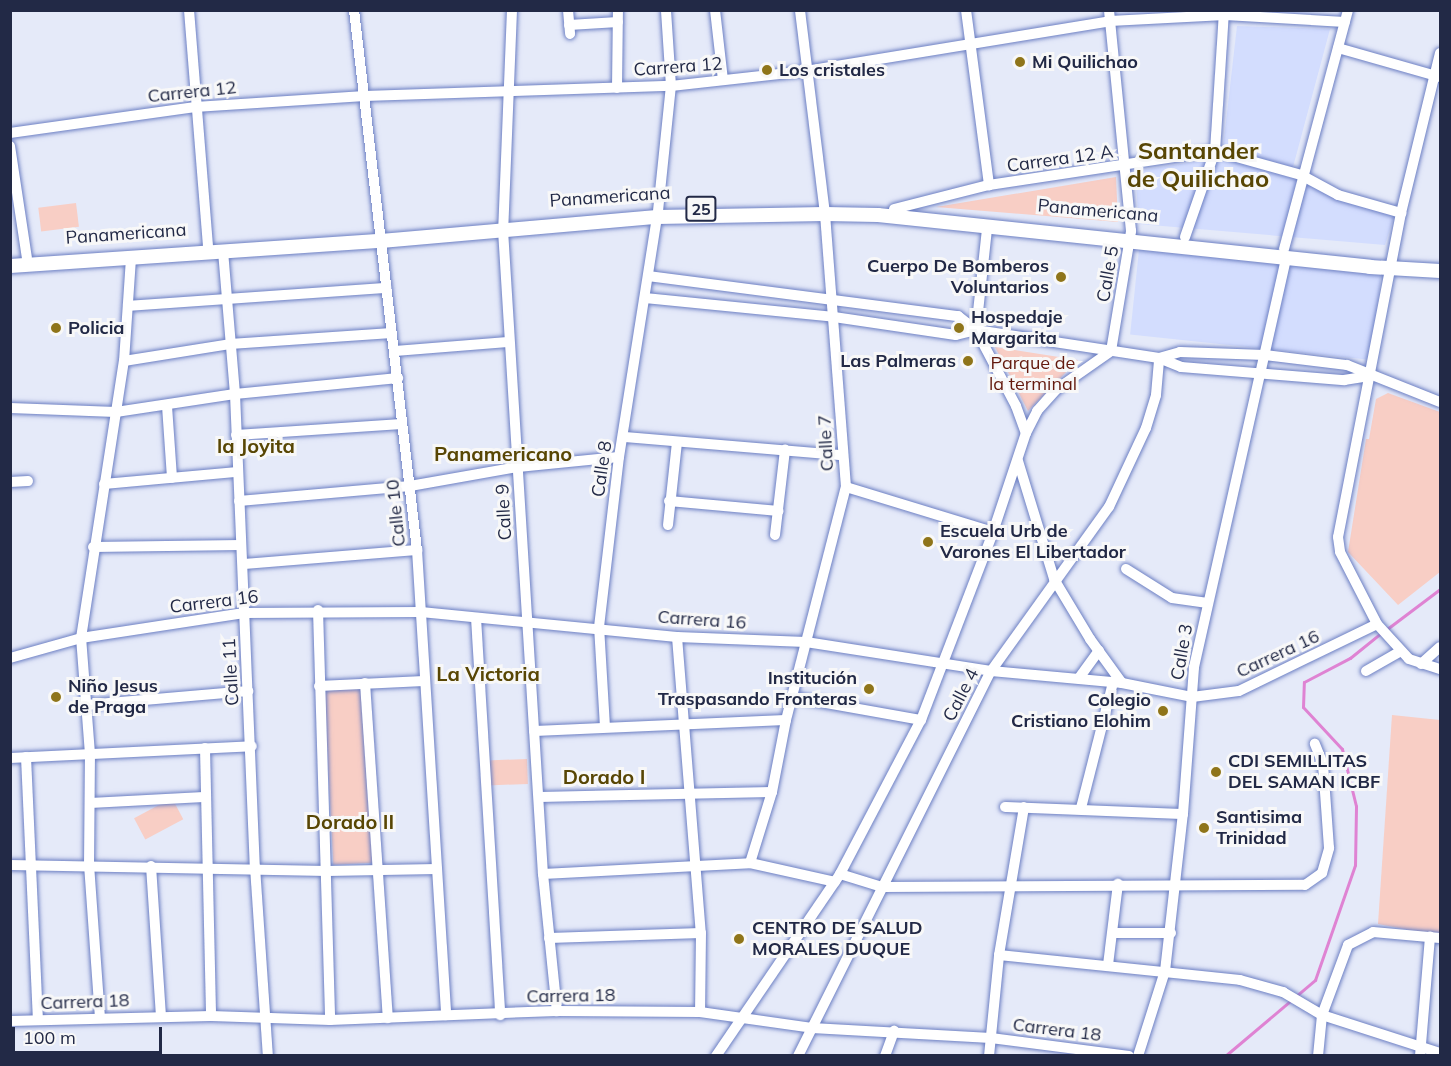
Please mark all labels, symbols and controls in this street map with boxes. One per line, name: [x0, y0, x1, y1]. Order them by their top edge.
place label: Mi Quilichao: [1032, 51, 1138, 73]
street label: Carrera 12: [633, 53, 723, 81]
marker: Mi Quilichao: [1013, 55, 1027, 69]
place label: Los cristales: [779, 59, 885, 81]
marker: Los cristales: [760, 63, 774, 77]
street label: Carrera 12: [147, 77, 237, 107]
district label: Santander de Quilichao: [1127, 137, 1269, 193]
street label: Carrera 12 A: [1006, 141, 1114, 177]
street label: Panamericana: [549, 182, 671, 212]
street label: Panamericana: [1037, 195, 1159, 227]
road number: 25: [684, 196, 718, 222]
street label: Panamericana: [65, 219, 187, 249]
street label: Calle 5: [1092, 244, 1124, 304]
place label: Cuerpo De Bomberos Voluntarios: [867, 256, 1049, 298]
marker: Cuerpo De Bomberos Voluntarios: [1054, 270, 1068, 284]
place label: Hospedaje Margarita: [971, 307, 1063, 350]
place label: Policia: [68, 317, 125, 339]
marker: Policia: [49, 321, 63, 335]
marker: Hospedaje Margarita: [952, 321, 966, 335]
place label: Las Palmeras: [840, 350, 956, 372]
park label: Parque de la terminal: [989, 353, 1077, 395]
marker: Las Palmeras: [961, 354, 975, 368]
street label: Calle 7: [814, 414, 838, 472]
district label: la Joyita: [217, 433, 295, 457]
street label: Calle 8: [587, 439, 617, 499]
district label: Panamericano: [434, 441, 572, 465]
street label: Calle 10: [382, 478, 410, 548]
street label: Calle 9: [492, 483, 516, 541]
place label: Escuela Urb de Varones El Libertador: [940, 521, 1126, 564]
marker: Escuela Urb de Varones El Libertador: [921, 535, 935, 549]
street label: Carrera 16: [168, 586, 260, 618]
street label: Carrera 16: [657, 606, 747, 634]
street label: Calle 3: [1166, 622, 1198, 682]
street label: Carrera 16: [1233, 625, 1323, 683]
street label: Calle 11: [218, 638, 244, 706]
district label: La Victoria: [436, 661, 540, 685]
street label: Calle 4: [939, 665, 983, 725]
place label: Institución Traspasando Fronteras: [658, 668, 857, 710]
place label: Niño Jesus de Praga: [68, 676, 158, 718]
marker: Institución Traspasando Fronteras: [862, 682, 876, 696]
marker: Niño Jesus de Praga: [49, 690, 63, 704]
place label: Colegio Cristiano Elohim: [1011, 690, 1151, 732]
marker: Colegio Cristiano Elohim: [1156, 704, 1170, 718]
place label: CDI SEMILLITAS DEL SAMAN ICBF: [1228, 751, 1380, 794]
district label: Dorado I: [563, 764, 645, 788]
marker: CDI SEMILLITAS DEL SAMAN ICBF: [1209, 765, 1223, 779]
place label: Santisima Trinidad: [1216, 807, 1302, 850]
district label: Dorado II: [306, 809, 394, 833]
marker: Santisima Trinidad: [1197, 821, 1211, 835]
place label: CENTRO DE SALUD MORALES DUQUE: [752, 918, 922, 960]
marker: CENTRO DE SALUD MORALES DUQUE: [730, 930, 748, 948]
street label: Carrera 18: [526, 984, 616, 1008]
street label: Carrera 18: [40, 990, 130, 1014]
street label: Carrera 18: [1011, 1014, 1103, 1046]
scale bar: [15, 1015, 165, 1053]
text: 100 m: [23, 1026, 76, 1049]

